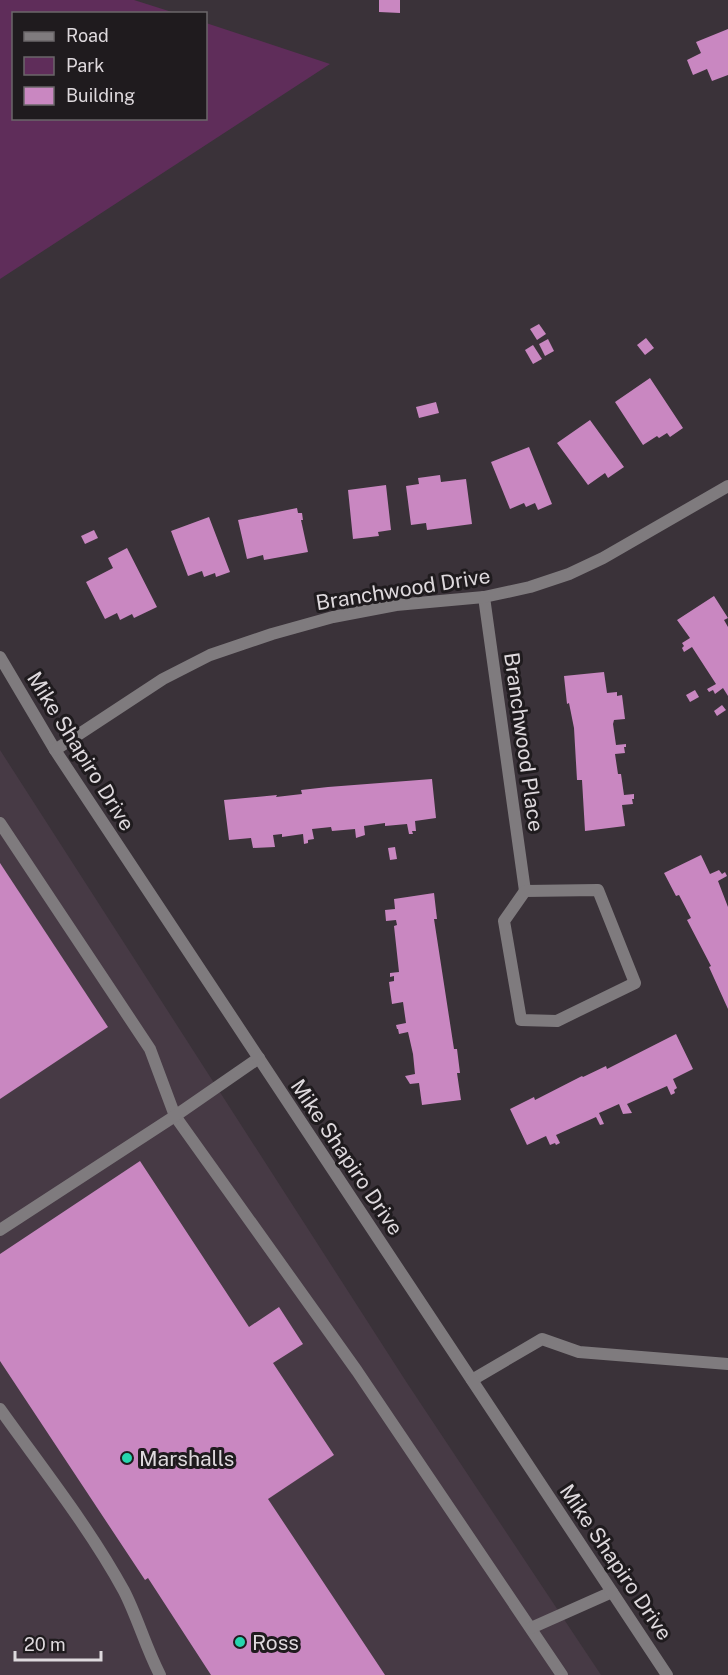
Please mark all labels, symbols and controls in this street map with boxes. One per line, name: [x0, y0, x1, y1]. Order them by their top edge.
legend: [12, 12, 207, 120]
text: Road: [66, 25, 109, 46]
text: Park: [66, 55, 104, 76]
text: Building: [66, 85, 135, 106]
street label: Branchwood Drive: [314, 563, 492, 615]
street label: Branchwood Place: [499, 651, 549, 833]
street label: Mike Shapiro Drive: [22, 667, 140, 835]
street label: Mike Shapiro Drive: [286, 1074, 408, 1240]
place label: Marshalls: [139, 1446, 234, 1471]
marker: Marshalls: [120, 1451, 134, 1465]
street label: Mike Shapiro Drive: [555, 1479, 677, 1645]
scale bar: [15, 1624, 100, 1662]
place label: Ross: [252, 1630, 299, 1655]
text: 20 m: [24, 1634, 66, 1655]
marker: Ross: [233, 1635, 247, 1649]

